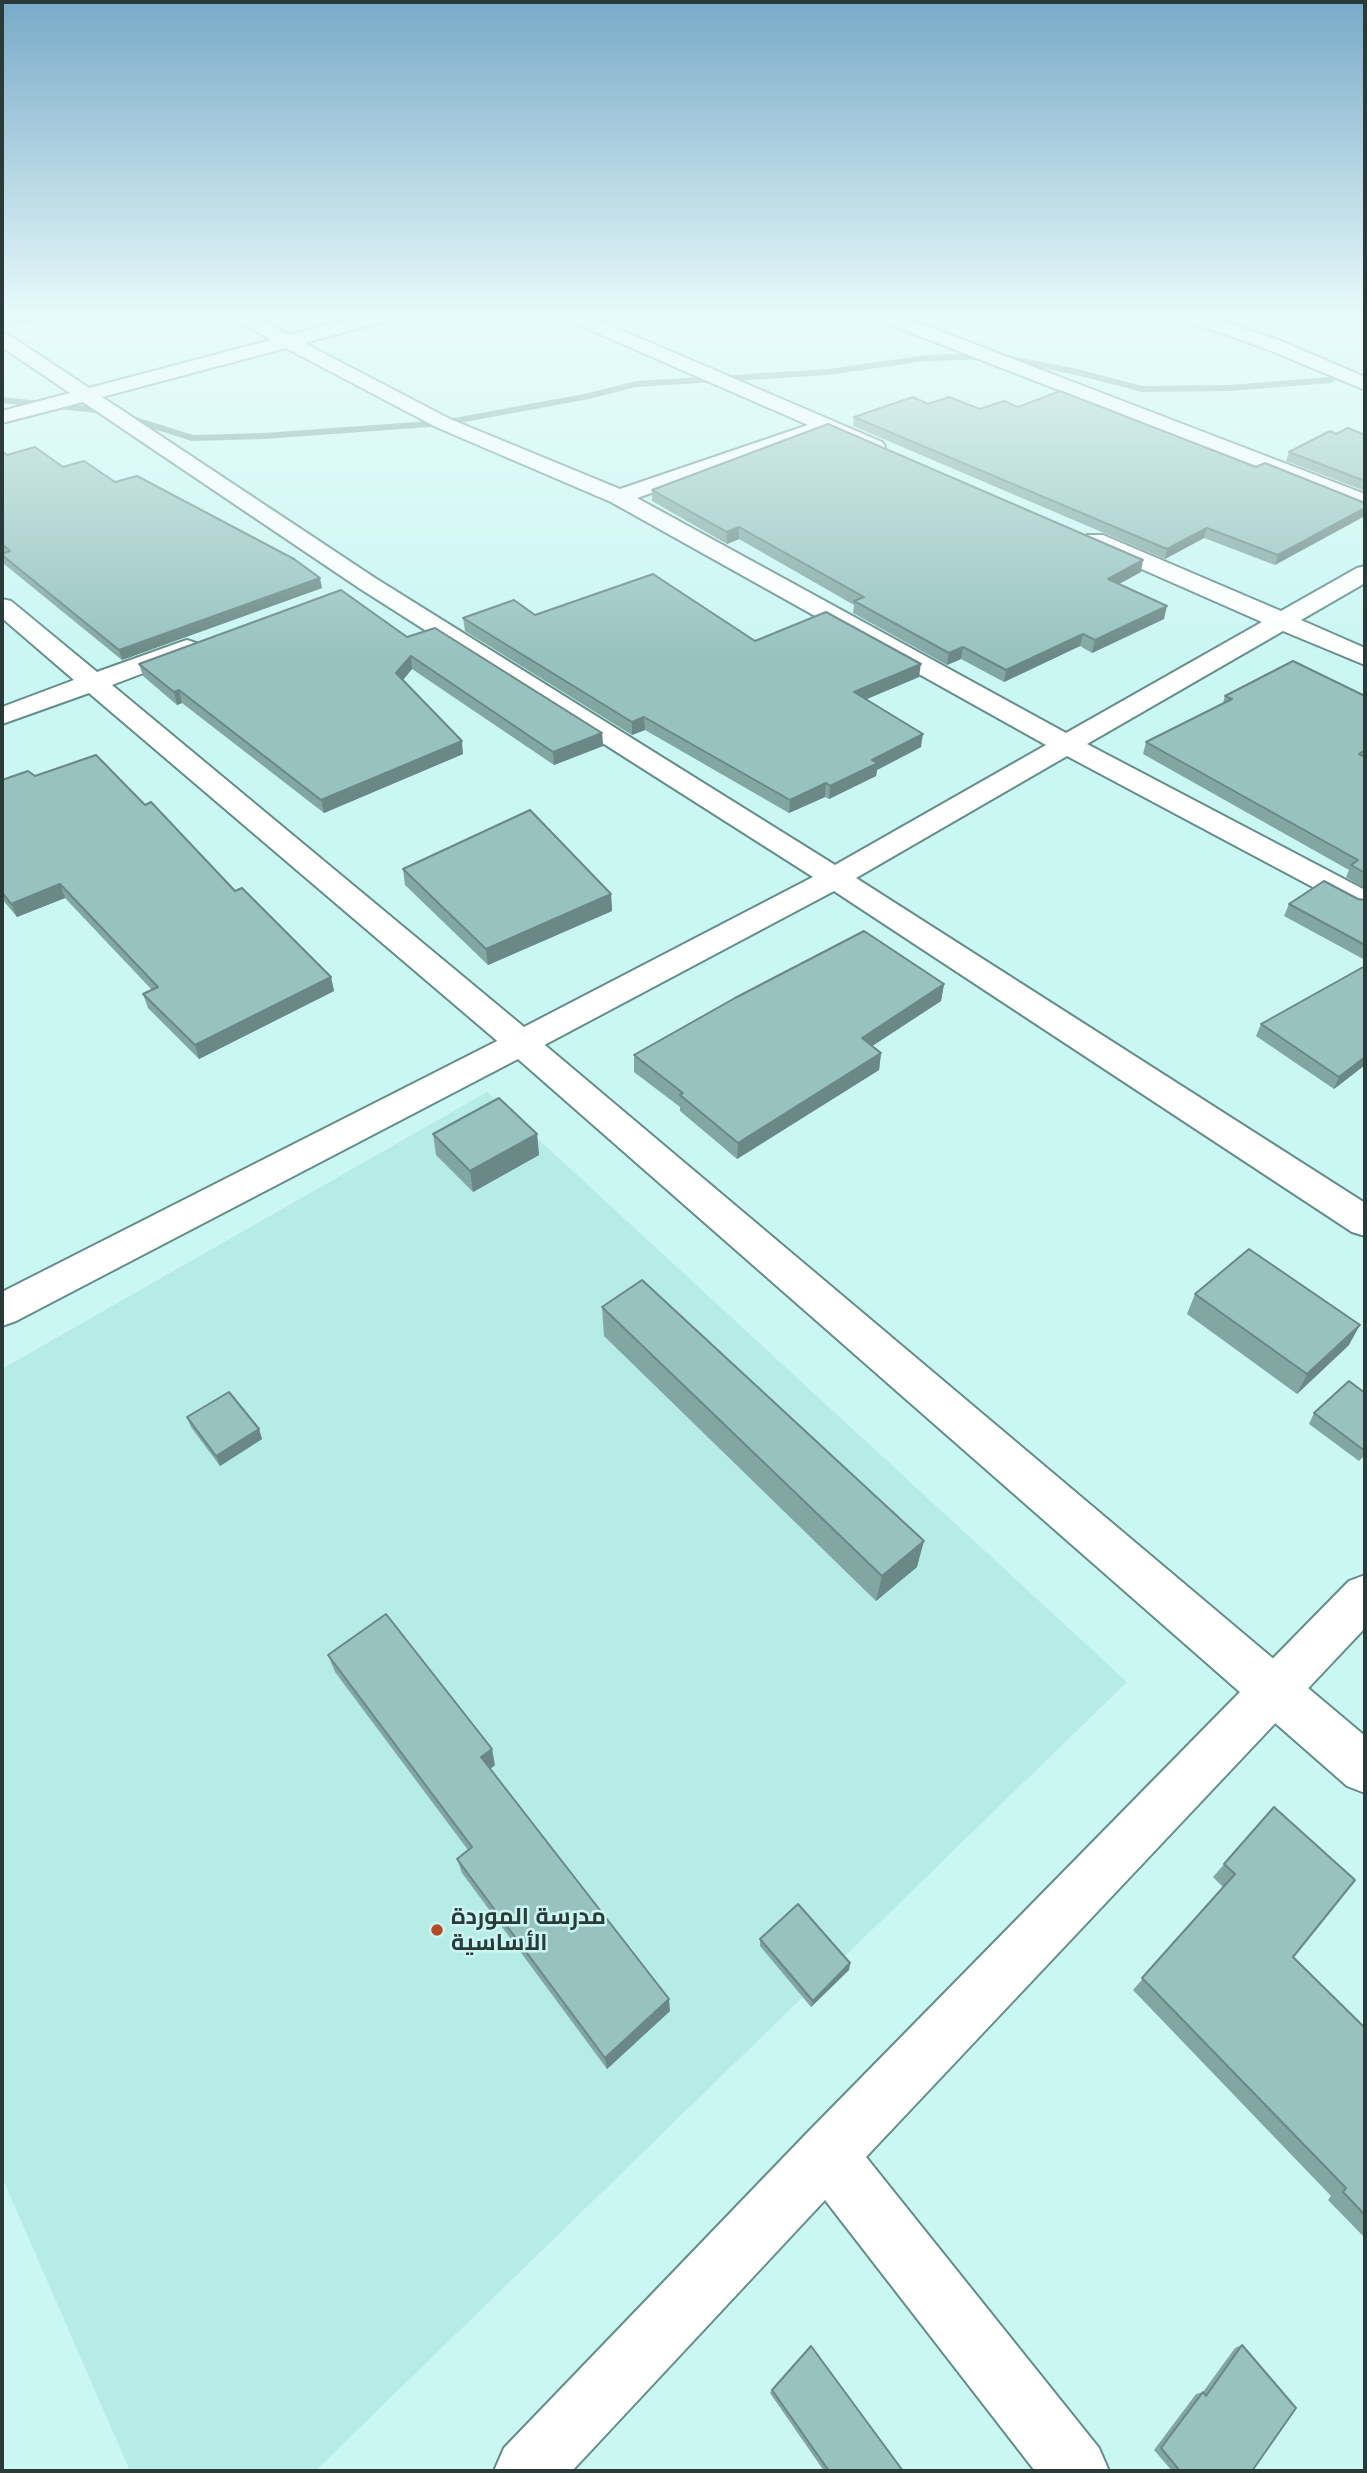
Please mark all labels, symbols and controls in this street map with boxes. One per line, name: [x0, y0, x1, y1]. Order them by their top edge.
place label: مدرسة الموردة الأساسية: [451, 1903, 606, 1957]
marker: مدرسة الموردة الأساسية: [429, 1922, 445, 1938]

